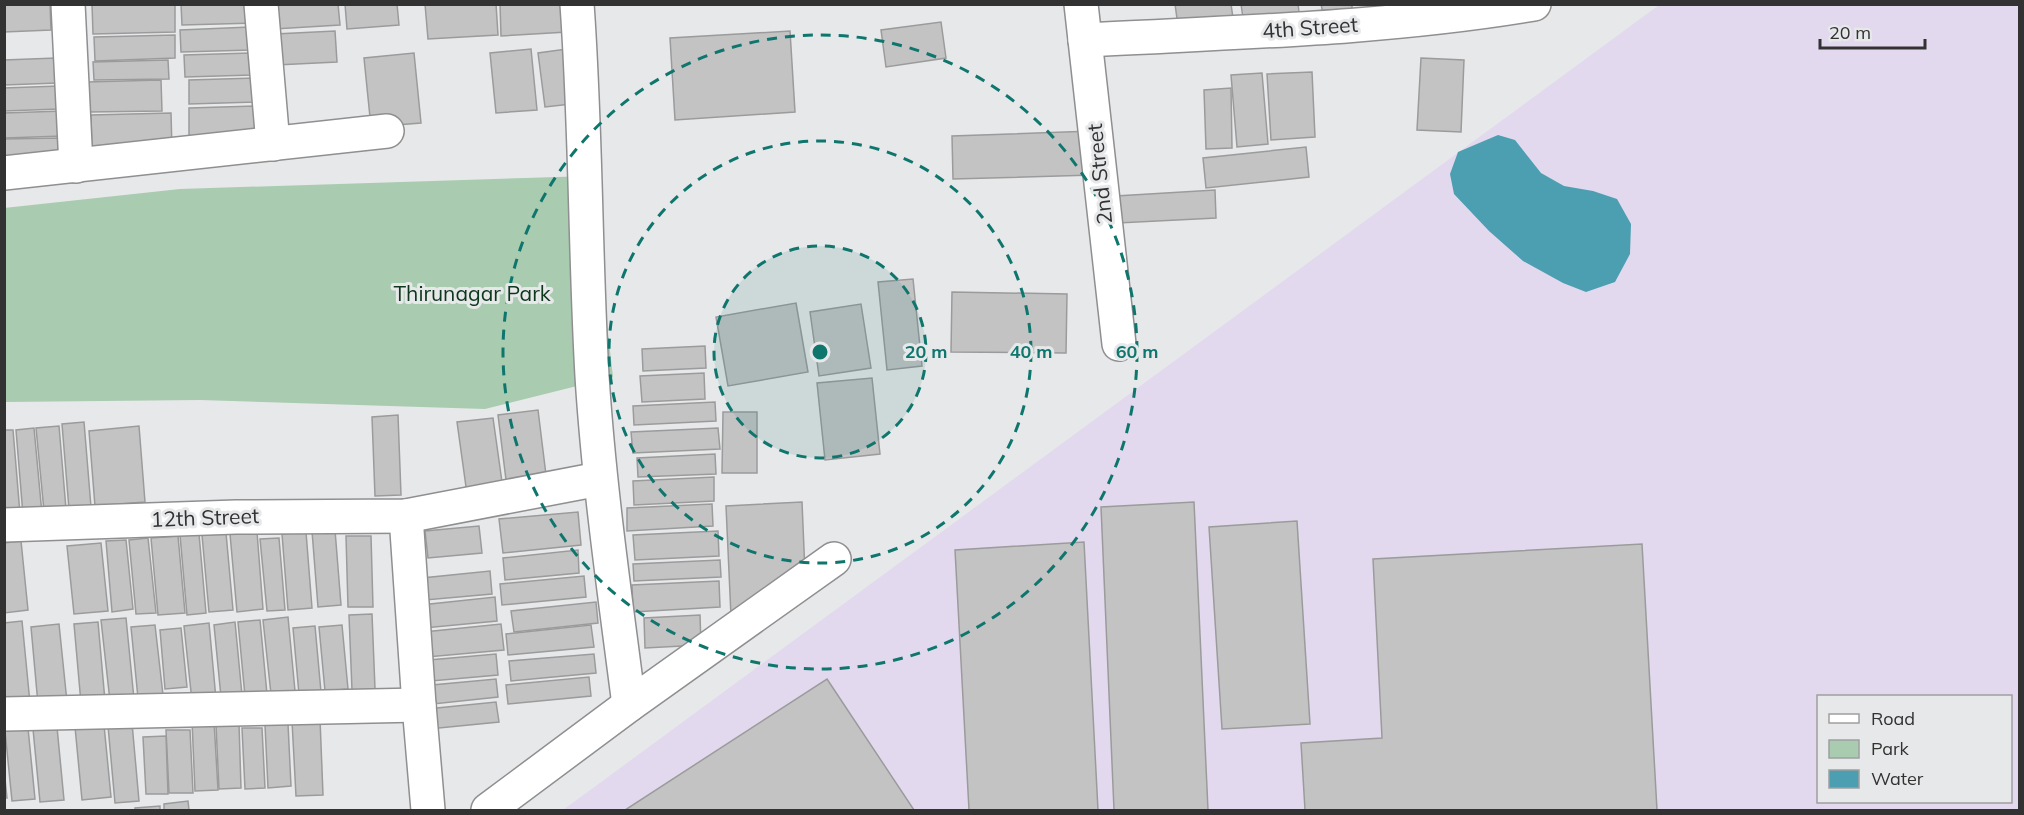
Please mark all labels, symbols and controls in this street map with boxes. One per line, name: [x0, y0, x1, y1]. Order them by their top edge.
street label: 4th Street: [1261, 11, 1359, 43]
scale bar: [1820, 12, 1925, 50]
text: 20 m: [1829, 21, 1871, 44]
street label: 2nd Street: [1081, 122, 1117, 226]
park label: Thirunagar Park: [393, 280, 551, 306]
text: 20 m: [905, 340, 947, 363]
text: 40 m: [1010, 340, 1052, 363]
text: 60 m: [1116, 340, 1158, 363]
centre of rings: [810, 342, 830, 362]
street label: 12th Street: [150, 502, 260, 532]
legend: [1817, 695, 2012, 803]
text: Road: [1871, 707, 1915, 730]
text: Park: [1871, 737, 1910, 760]
text: Water: [1871, 767, 1924, 790]

